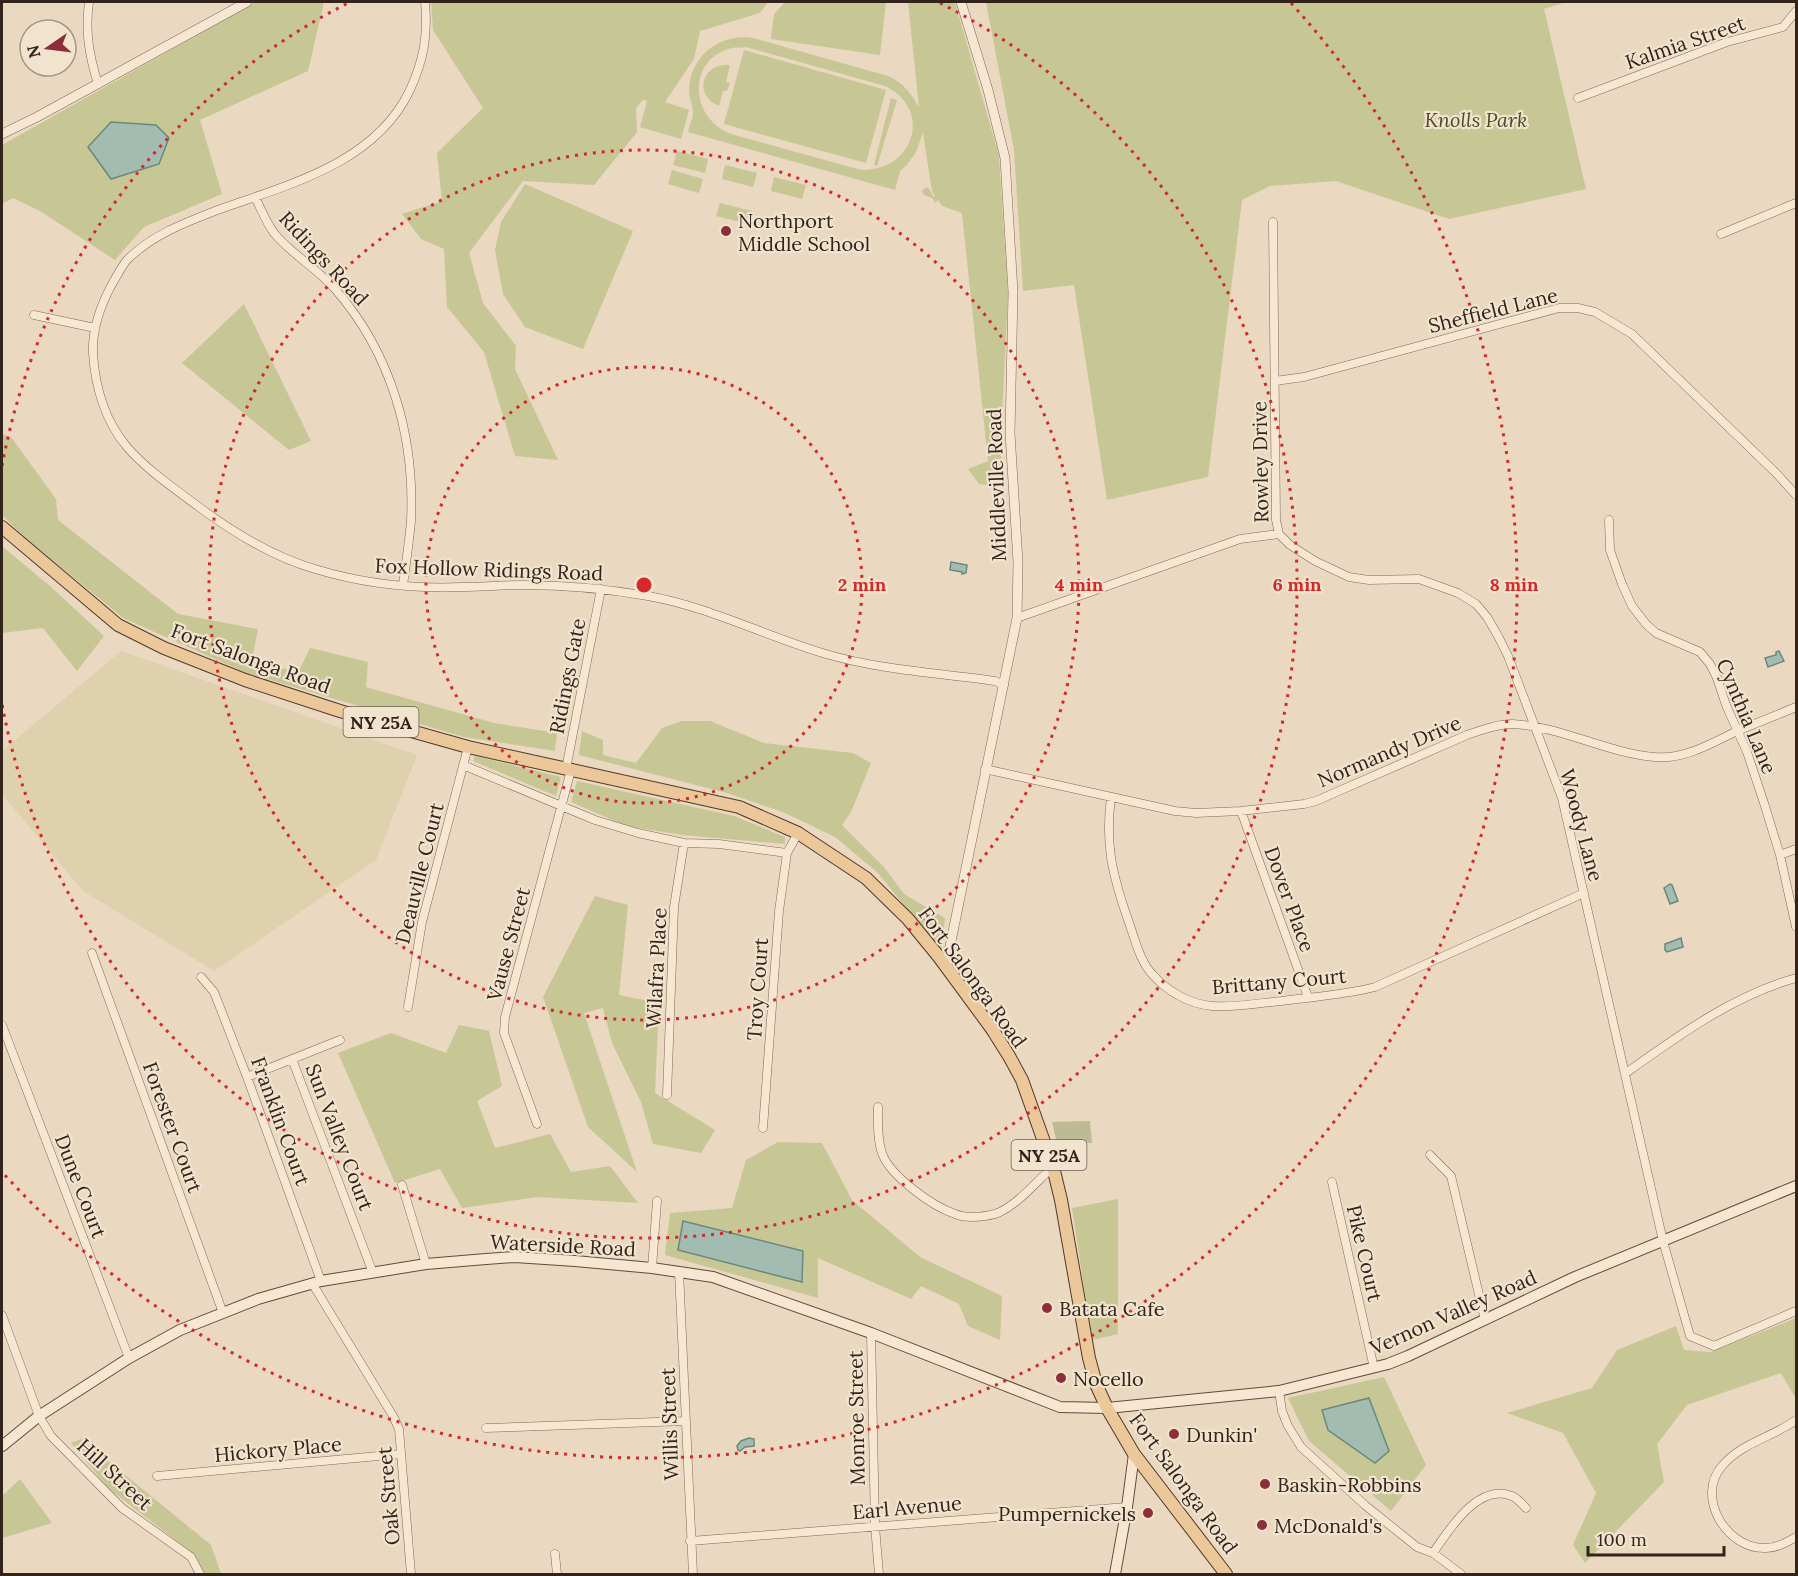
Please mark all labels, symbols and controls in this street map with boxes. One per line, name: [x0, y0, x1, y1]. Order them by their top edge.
street label: Kalmia Street: [1622, 10, 1749, 74]
north arrow: [18, 18, 78, 78]
text: N: [22, 43, 45, 60]
park label: Knolls Park: [1424, 107, 1528, 132]
street label: Ridings Road: [274, 206, 374, 310]
place label: Northport Middle School: [738, 208, 870, 256]
marker: Northport Middle School: [719, 224, 733, 238]
street label: Sheffield Lane: [1426, 282, 1560, 338]
street label: Rowley Drive: [1246, 401, 1274, 523]
street label: Middleville Road: [981, 408, 1011, 562]
street label: Fox Hollow Ridings Road: [374, 553, 604, 585]
text: 2 min: [838, 573, 887, 596]
text: 4 min: [1055, 573, 1104, 596]
text: 6 min: [1272, 573, 1322, 596]
text: 8 min: [1490, 573, 1539, 596]
centre of rings: [634, 575, 654, 595]
street label: Ridings Gate: [544, 616, 591, 736]
street label: Fort Salonga Road: [168, 618, 334, 699]
street label: Cynthia Lane: [1712, 655, 1783, 778]
road number: NY 25A: [344, 707, 418, 737]
street label: Normandy Drive: [1314, 709, 1465, 792]
street label: Woody Lane: [1555, 766, 1609, 884]
street label: Deauville Court: [389, 800, 449, 946]
street label: Dover Place: [1259, 843, 1321, 955]
street label: Vause Street: [481, 884, 535, 1005]
street label: Fort Salonga Road: [913, 902, 1033, 1052]
street label: Wilafra Place: [640, 907, 672, 1029]
street label: Troy Court: [741, 937, 773, 1041]
street label: Brittany Court: [1211, 963, 1348, 999]
street label: Franklin Court: [246, 1053, 316, 1189]
street label: Forester Court: [138, 1058, 208, 1196]
street label: Sun Valley Court: [301, 1060, 380, 1214]
street label: Dune Court: [50, 1131, 112, 1242]
road number: NY 25A: [1012, 1140, 1086, 1170]
street label: Pike Court: [1342, 1202, 1388, 1304]
street label: Waterside Road: [490, 1229, 637, 1261]
street label: Vernon Valley Road: [1365, 1264, 1540, 1360]
place label: Batata Cafe: [1059, 1296, 1165, 1321]
marker: Batata Cafe: [1040, 1301, 1054, 1315]
street label: Monroe Street: [842, 1350, 870, 1486]
place label: Nocello: [1073, 1366, 1144, 1391]
street label: Willis Street: [655, 1367, 683, 1481]
marker: Nocello: [1054, 1371, 1068, 1385]
street label: Fort Salonga Road: [1124, 1408, 1244, 1558]
place label: Dunkin': [1186, 1422, 1257, 1447]
marker: Dunkin': [1167, 1427, 1181, 1441]
street label: Hickory Place: [213, 1431, 343, 1467]
street label: Hill Street: [72, 1433, 158, 1515]
street label: Oak Street: [371, 1445, 405, 1546]
place label: Baskin-Robbins: [1277, 1472, 1421, 1497]
marker: Baskin-Robbins: [1258, 1477, 1272, 1491]
street label: Earl Avenue: [851, 1490, 963, 1524]
place label: Pumpernickels: [998, 1501, 1136, 1526]
marker: Pumpernickels: [1141, 1506, 1155, 1520]
place label: McDonald's: [1274, 1513, 1382, 1538]
marker: McDonald's: [1255, 1518, 1269, 1532]
scale bar: [1588, 1519, 1724, 1557]
text: 100 m: [1597, 1528, 1647, 1551]

